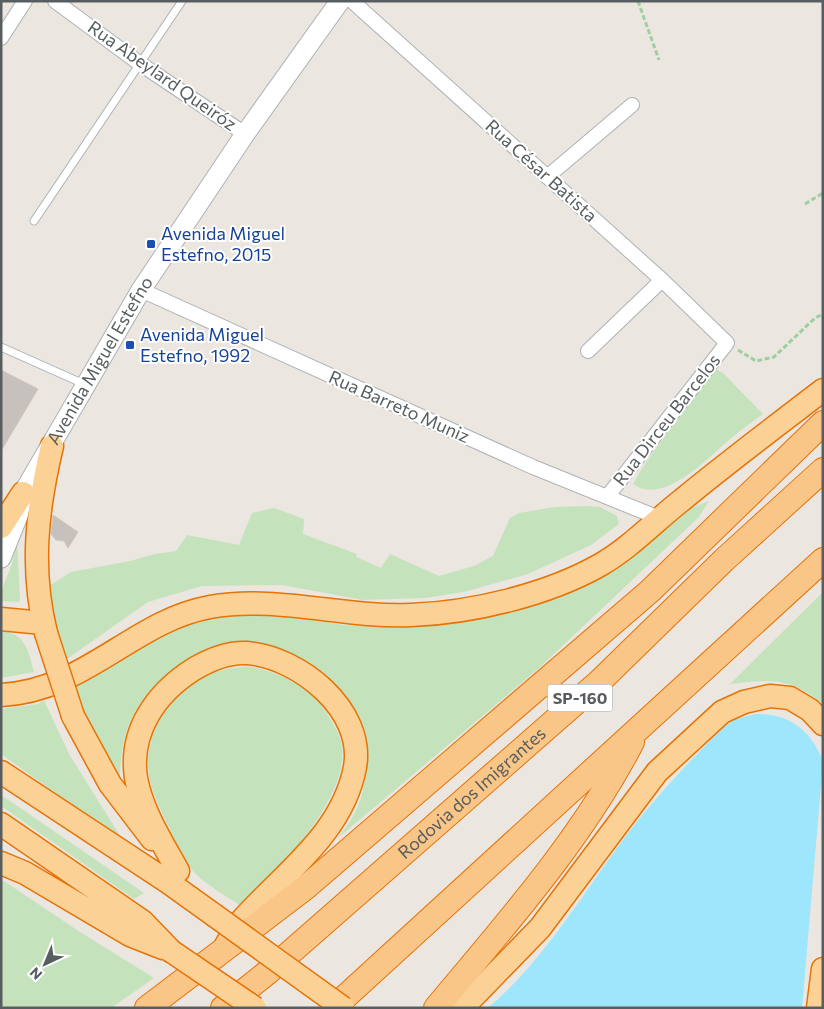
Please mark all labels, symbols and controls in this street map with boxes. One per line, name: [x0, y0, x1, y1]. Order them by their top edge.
street label: Rua Abeylard Queiróz: [84, 16, 241, 135]
street label: Rua César Batista: [481, 114, 602, 226]
place label: Avenida Miguel Estefno, 2015: [161, 222, 285, 265]
marker: Avenida Miguel Estefno, 2015: [145, 238, 157, 250]
street label: Avenida Miguel Estefno: [42, 272, 157, 448]
place label: Avenida Miguel Estefno, 1992: [140, 323, 264, 366]
marker: Avenida Miguel Estefno, 1992: [124, 339, 136, 351]
street label: Rua Dirceu Barcelos: [608, 349, 724, 490]
street label: Rua Barreto Muniz: [326, 365, 473, 447]
road number: SP-160: [548, 684, 612, 711]
street label: Rodovia dos Imigrantes: [393, 722, 550, 863]
north arrow: [20, 939, 70, 989]
text: N: [26, 964, 45, 983]

